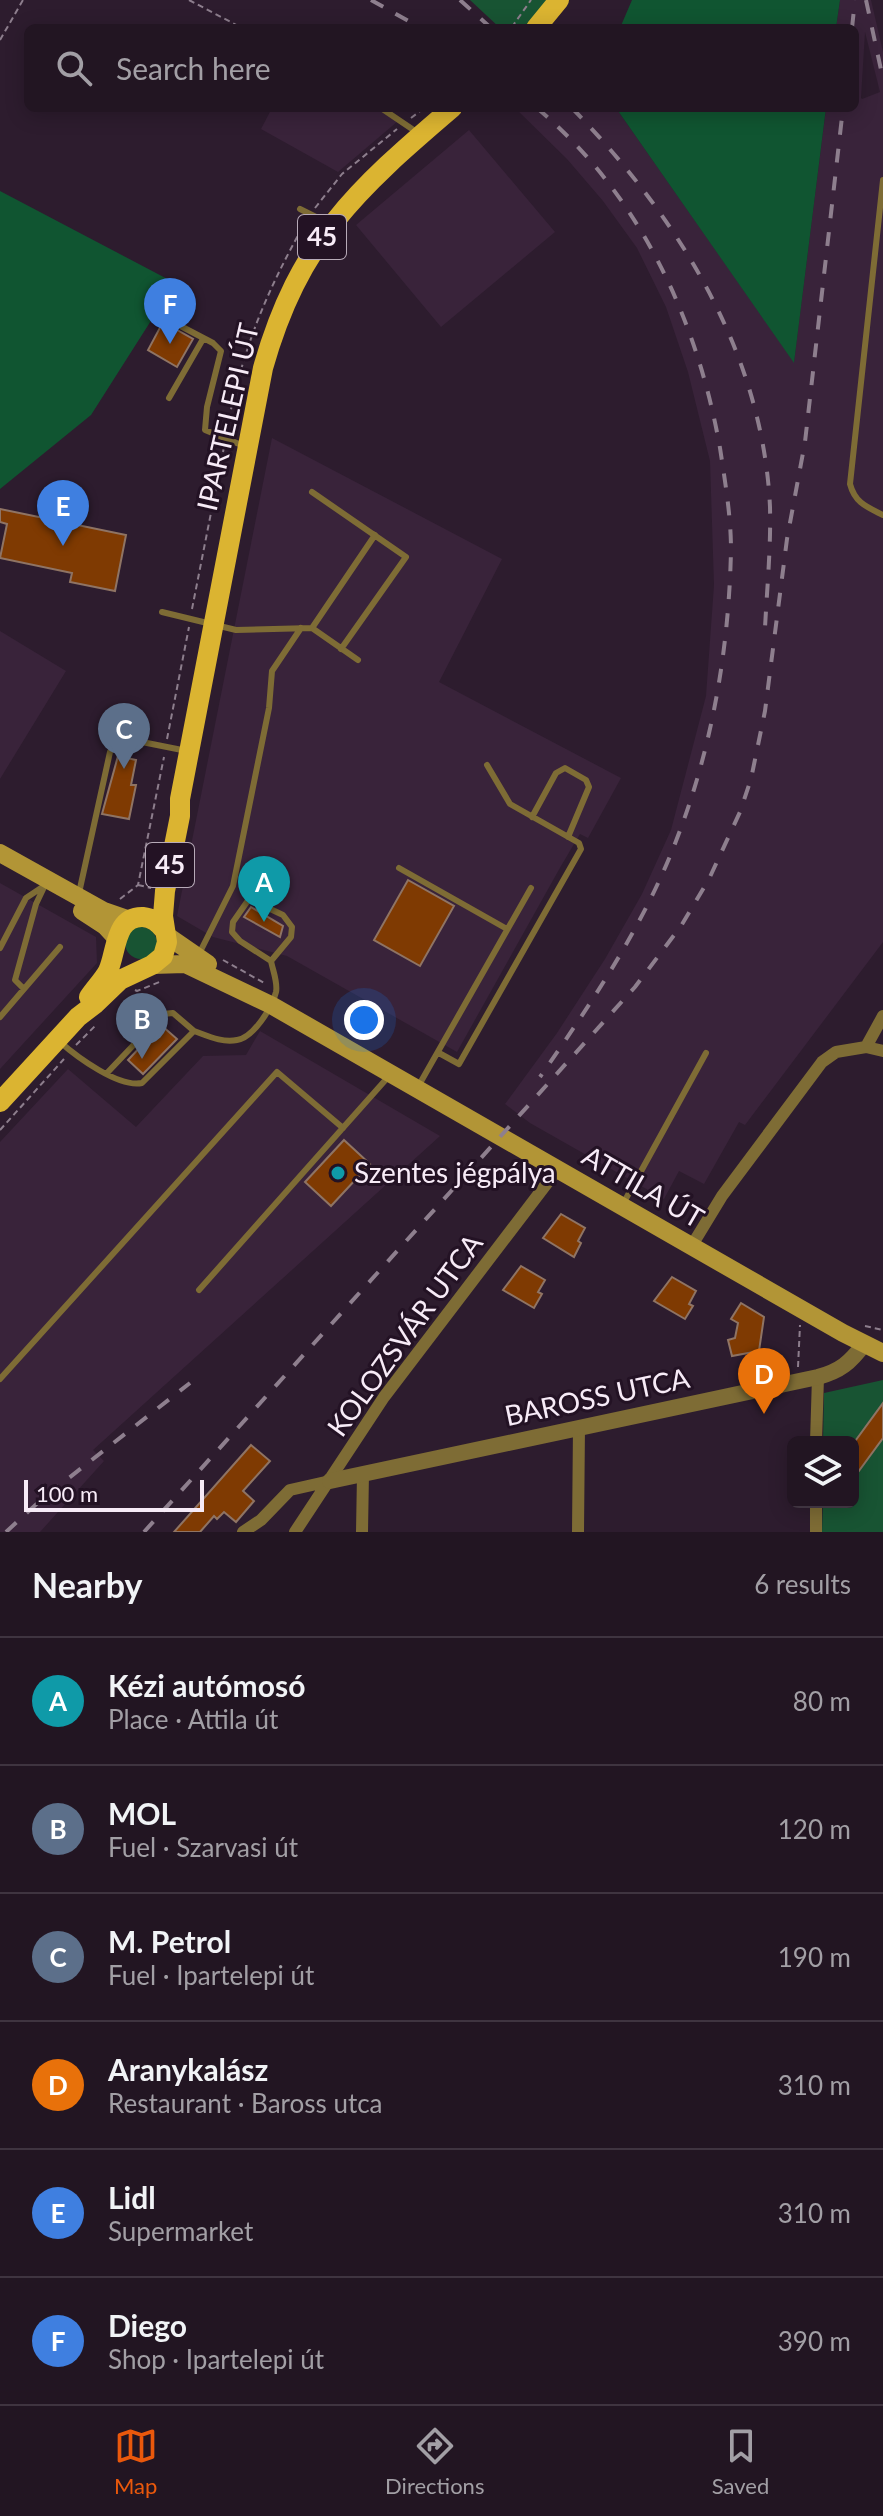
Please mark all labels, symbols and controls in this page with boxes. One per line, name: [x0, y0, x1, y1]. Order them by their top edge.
search box: [24, 24, 859, 112]
icon: search: [52, 46, 96, 90]
text: Search here: [116, 50, 271, 86]
road number: 45: [298, 215, 346, 259]
pin: F: [144, 278, 196, 344]
street label: IPARTELEPI ÚT: [189, 319, 265, 514]
pin: E: [37, 480, 89, 546]
pin: C: [98, 703, 150, 769]
road number: 45: [146, 843, 194, 887]
pin: A: [238, 856, 290, 922]
pin: B: [116, 993, 168, 1059]
your location: [344, 1000, 384, 1040]
street label: ATTILA ÚT: [577, 1138, 711, 1235]
place label: Szentes jégpálya: [354, 1155, 556, 1189]
marker: Szentes jégpálya: [329, 1164, 347, 1182]
street label: KOLOZSVÁR UTCA: [319, 1227, 489, 1442]
pin: D: [738, 1348, 790, 1414]
street label: BAROSS UTCA: [501, 1360, 692, 1432]
map controls: [787, 1436, 859, 1508]
button: layers: [787, 1436, 859, 1508]
scale bar: [24, 1476, 204, 1512]
text: 100 m: [36, 1480, 98, 1507]
text: Nearby: [32, 1564, 143, 1605]
text: 6 results: [754, 1568, 851, 1600]
text: Kézi autómosó: [108, 1667, 305, 1703]
text: A: [49, 1685, 67, 1717]
text: 80 m: [793, 1685, 851, 1717]
text: Place · Attila út: [108, 1703, 278, 1735]
text: MOL: [108, 1795, 176, 1831]
text: B: [49, 1813, 67, 1845]
text: 120 m: [778, 1813, 851, 1845]
text: Fuel · Szarvasi út: [108, 1831, 298, 1863]
text: M. Petrol: [108, 1923, 231, 1959]
text: C: [49, 1941, 67, 1973]
text: 190 m: [778, 1941, 851, 1973]
text: Fuel · Ipartelepi út: [108, 1959, 314, 1991]
text: Aranykalász: [108, 2051, 268, 2087]
text: D: [48, 2069, 68, 2101]
text: 310 m: [778, 2069, 851, 2101]
text: Restaurant · Baross utca: [108, 2087, 383, 2119]
text: Lidl: [108, 2179, 156, 2215]
text: E: [51, 2197, 65, 2229]
text: 310 m: [778, 2197, 851, 2229]
text: Supermarket: [108, 2215, 253, 2247]
text: Diego: [108, 2307, 187, 2343]
text: F: [51, 2325, 65, 2357]
text: 390 m: [778, 2325, 851, 2357]
text: Shop · Ipartelepi út: [108, 2343, 324, 2375]
tab: Map: [114, 2424, 158, 2499]
tab: Directions: [385, 2424, 484, 2499]
tab: Saved: [712, 2424, 769, 2499]

